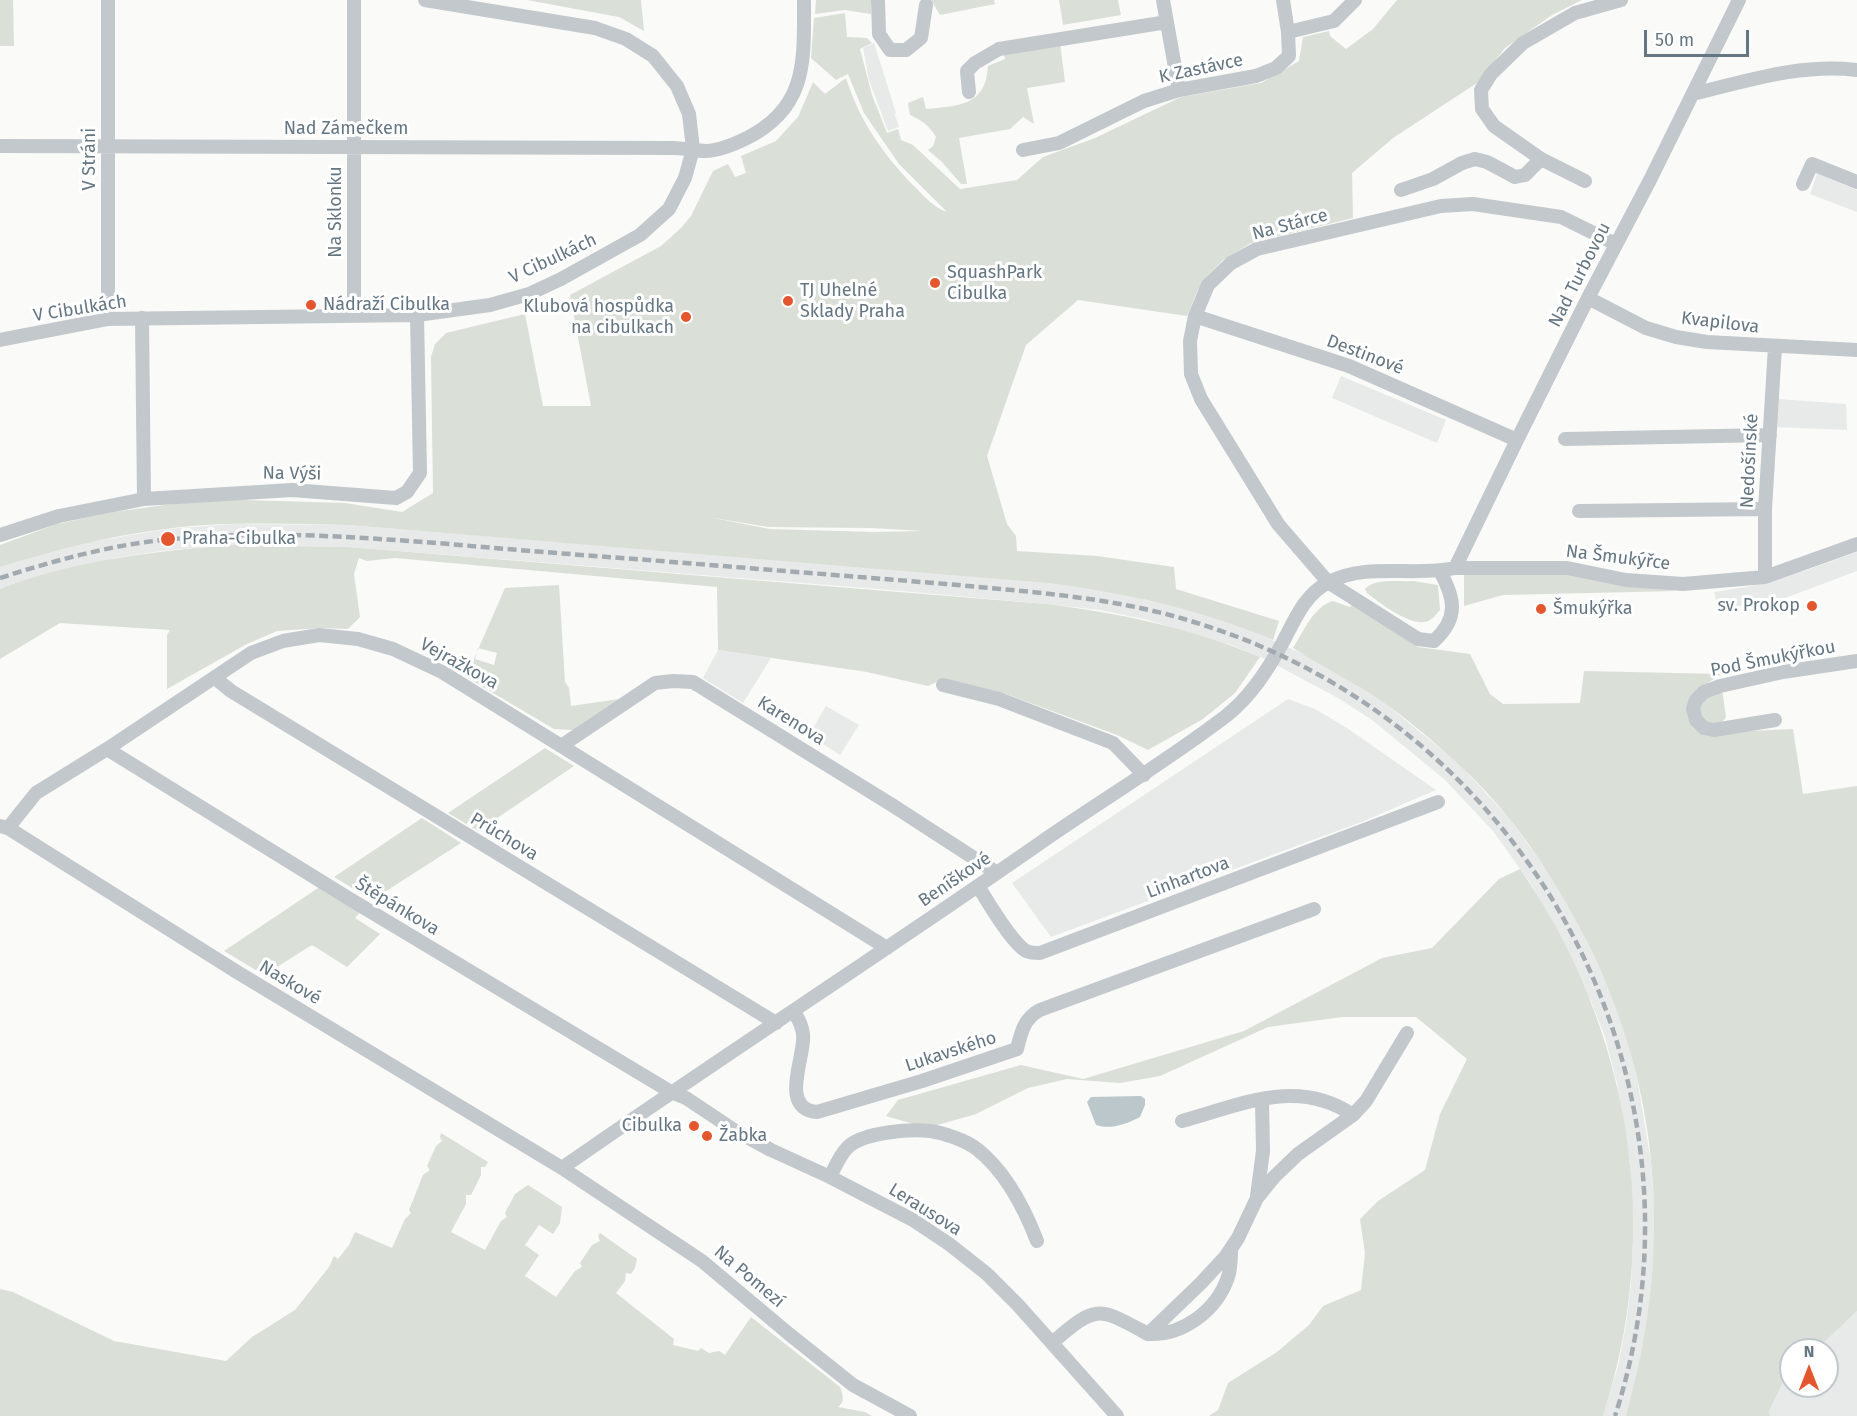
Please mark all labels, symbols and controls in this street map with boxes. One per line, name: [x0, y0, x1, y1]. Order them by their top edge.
scale bar: [1647, 18, 1752, 56]
text: 50 m: [1655, 29, 1694, 51]
street label: K Zastávce: [1157, 50, 1245, 88]
street label: Nad Zámečkem: [284, 118, 408, 140]
street label: V Stráni: [79, 128, 101, 190]
street label: Na Sklonku: [325, 166, 347, 258]
street label: Na Stárce: [1250, 205, 1330, 245]
street label: Nad Turbovou: [1544, 219, 1616, 331]
street label: V Cibulkách: [506, 229, 600, 289]
place label: SquashPark Cibulka: [947, 262, 1042, 304]
marker: SquashPark Cibulka: [928, 276, 942, 290]
place label: TJ Uhelné Sklady Praha: [800, 280, 905, 322]
street label: V Cibulkách: [32, 291, 128, 327]
place label: Nádraží Cibulka: [323, 294, 450, 316]
marker: TJ Uhelné Sklady Praha: [781, 294, 795, 308]
place label: Klubová hospůdka na cibulkach: [523, 296, 674, 338]
marker: Nádraží Cibulka: [304, 298, 318, 312]
street label: Kvapilova: [1680, 307, 1760, 339]
marker: Klubová hospůdka na cibulkach: [679, 310, 693, 324]
street label: Destinové: [1323, 330, 1407, 380]
street label: Nedošínské: [1737, 413, 1763, 509]
street label: Na Výši: [262, 463, 322, 485]
place label: Praha-Cibulka: [182, 528, 296, 550]
marker: Praha-Cibulka: [159, 530, 177, 548]
street label: Na Šmukýřce: [1565, 541, 1671, 575]
place label: sv. Prokop: [1717, 595, 1800, 617]
place label: Šmukýřka: [1553, 598, 1632, 620]
marker: sv. Prokop: [1805, 599, 1819, 613]
marker: Šmukýřka: [1534, 602, 1548, 616]
street label: Vejražkova: [416, 634, 502, 694]
street label: Pod Šmukýřkou: [1709, 636, 1837, 682]
street label: Karenova: [753, 692, 829, 750]
street label: Průchova: [466, 808, 542, 866]
street label: Beníškové: [915, 848, 995, 912]
street label: Linhartova: [1144, 852, 1232, 904]
street label: Štěpánkova: [351, 873, 443, 941]
street label: Naskové: [255, 956, 325, 1010]
street label: Lukavského: [903, 1027, 999, 1077]
place label: Cibulka: [622, 1115, 682, 1137]
marker: Cibulka: [687, 1119, 701, 1133]
place label: Žabka: [719, 1125, 767, 1147]
marker: Žabka: [700, 1129, 714, 1143]
street label: Lerausova: [884, 1179, 966, 1241]
street label: Na Pomezí: [709, 1241, 789, 1313]
north arrow: [1779, 1338, 1839, 1398]
text: N: [1804, 1342, 1814, 1361]

